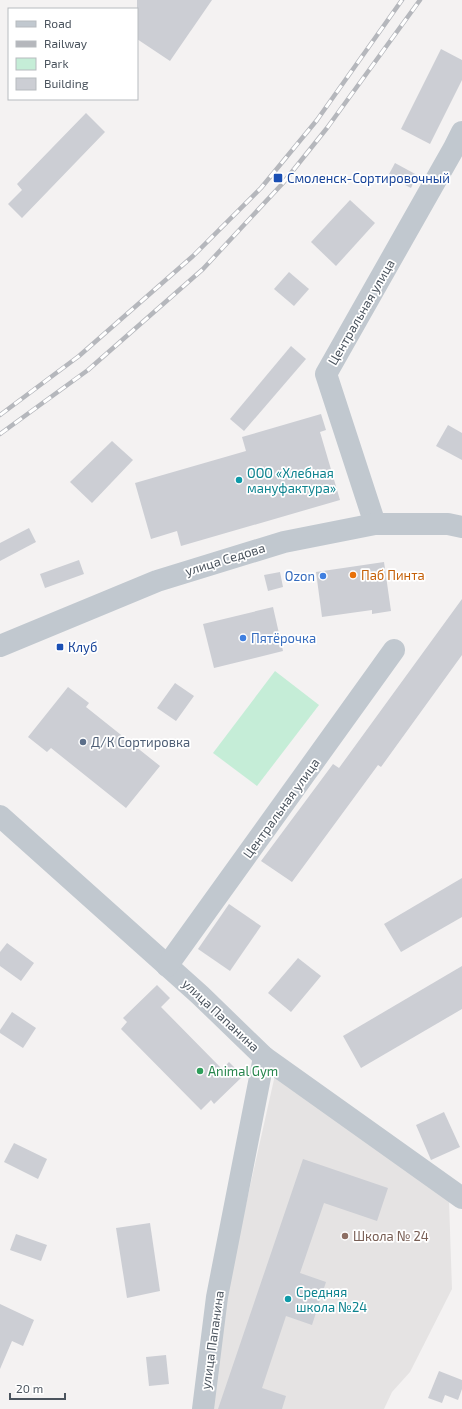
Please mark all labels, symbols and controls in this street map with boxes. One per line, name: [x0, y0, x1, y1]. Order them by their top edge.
legend: [8, 8, 138, 100]
text: Road: [44, 16, 72, 30]
text: Railway: [44, 36, 88, 50]
text: Park: [44, 56, 69, 70]
text: Building: [44, 76, 89, 90]
place label: Смоленск-Сортировочный: [287, 170, 450, 186]
marker: Смоленск-Сортировочный: [272, 172, 284, 184]
street label: Центральная улица: [324, 256, 398, 368]
place label: ООО «Хлебная мануфактура»: [247, 465, 336, 496]
marker: ООО «Хлебная мануфактура»: [234, 475, 244, 485]
street label: улица Седова: [183, 539, 267, 579]
place label: Паб Пинта: [361, 567, 425, 583]
place label: Ozon: [285, 568, 315, 584]
marker: Паб Пинта: [348, 570, 358, 580]
marker: Ozon: [318, 571, 328, 581]
place label: Пятёрочка: [251, 630, 316, 646]
marker: Пятёрочка: [238, 633, 248, 643]
place label: Клуб: [68, 639, 97, 655]
marker: Клуб: [55, 642, 65, 652]
place label: Д/К Сортировка: [91, 734, 190, 750]
marker: Д/К Сортировка: [78, 737, 88, 747]
street label: Центральная улица: [239, 755, 323, 861]
street label: улица Папанина: [179, 975, 263, 1055]
place label: Animal Gym: [208, 1063, 278, 1079]
marker: Animal Gym: [195, 1066, 205, 1076]
place label: Школа № 24: [353, 1228, 429, 1244]
marker: Школа № 24: [340, 1231, 350, 1241]
place label: Средняя школа №24: [296, 1284, 367, 1315]
street label: улица Папанина: [197, 1290, 227, 1390]
marker: Средняя школа №24: [283, 1294, 293, 1304]
scale bar: [10, 1375, 65, 1401]
text: 20 m: [16, 1381, 43, 1395]

